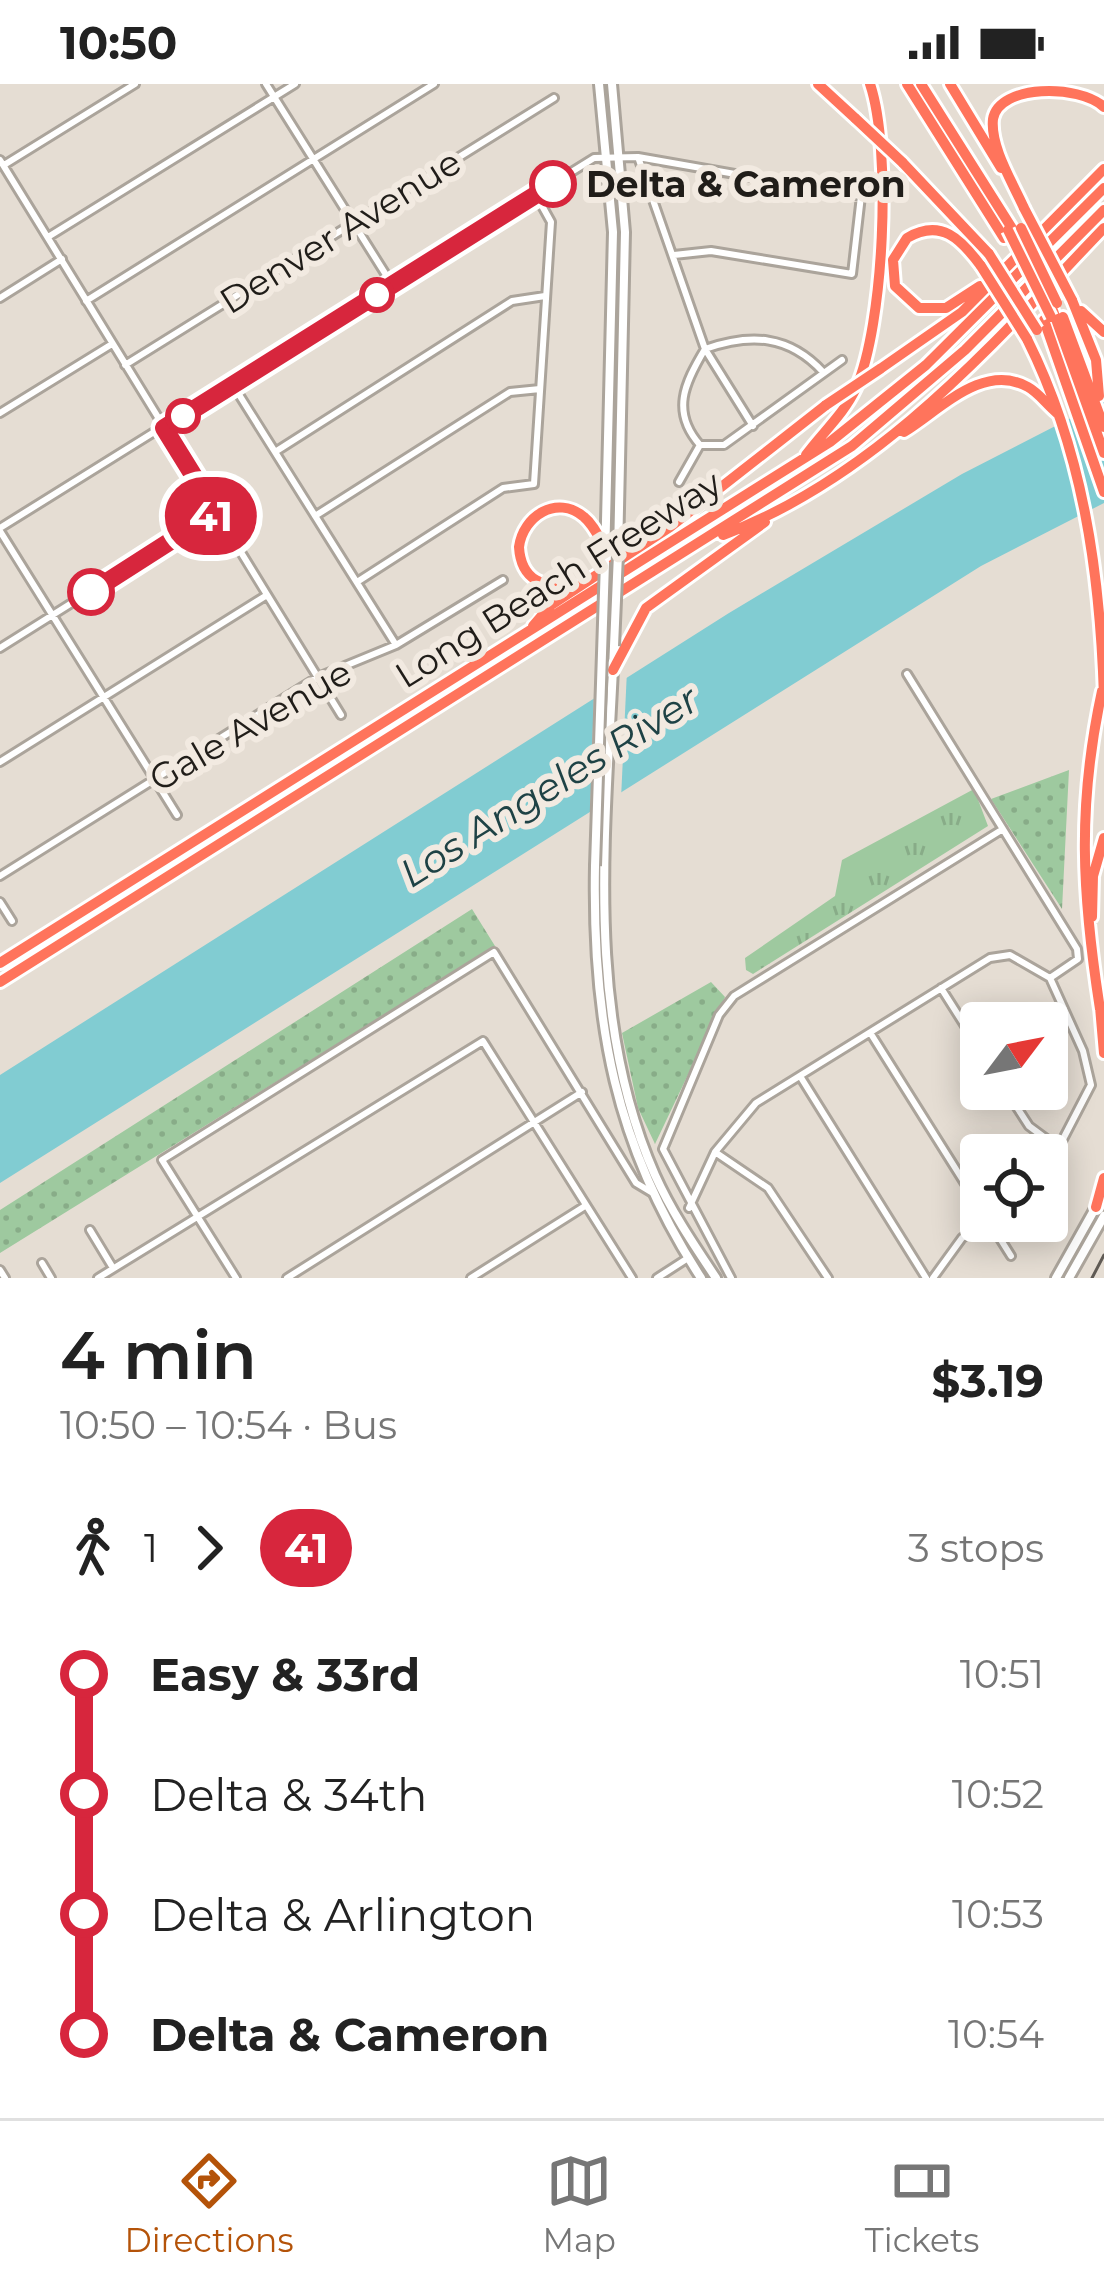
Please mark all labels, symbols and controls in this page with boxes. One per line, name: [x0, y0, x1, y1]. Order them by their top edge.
text: 10:50: [60, 15, 177, 70]
street label: Denver Avenue: [211, 139, 469, 323]
marker: Delta & Cameron: [531, 162, 575, 206]
place label: Delta & Cameron: [586, 162, 906, 206]
unlabelled marker: [361, 279, 393, 311]
unlabelled marker: [167, 400, 199, 432]
street label: Long Beach Freeway: [387, 461, 729, 697]
line badge: 41: [157, 477, 265, 555]
text: 41: [189, 490, 233, 542]
unlabelled marker: [69, 570, 113, 614]
street label: Gale Avenue: [141, 649, 359, 801]
water label: Los Angeles River: [391, 674, 708, 897]
north arrow: [960, 1002, 1068, 1110]
map controls: [960, 1002, 1068, 1242]
button: locate: [960, 1134, 1068, 1242]
text: 4 min: [60, 1315, 257, 1396]
text: $3.19: [931, 1353, 1044, 1408]
text: 10:50 – 10:54 · Bus: [60, 1401, 397, 1449]
icon: walk: [60, 1515, 126, 1581]
icon: forward: [176, 1515, 242, 1581]
text: 41: [284, 1522, 328, 1574]
text: 1: [144, 1524, 158, 1572]
text: 3 stops: [908, 1524, 1044, 1572]
text: Easy & 33rd: [150, 1647, 420, 1702]
text: 10:51: [960, 1650, 1044, 1698]
text: Delta & 34th: [150, 1767, 428, 1822]
text: 10:52: [952, 1770, 1044, 1818]
text: Delta & Arlington: [150, 1887, 535, 1942]
text: 10:53: [952, 1890, 1044, 1938]
text: Delta & Cameron: [150, 2007, 549, 2062]
text: 10:54: [948, 2010, 1044, 2058]
tab: Directions: [124, 2148, 294, 2260]
tab: Map: [543, 2148, 616, 2260]
tab: Tickets: [865, 2148, 979, 2260]

